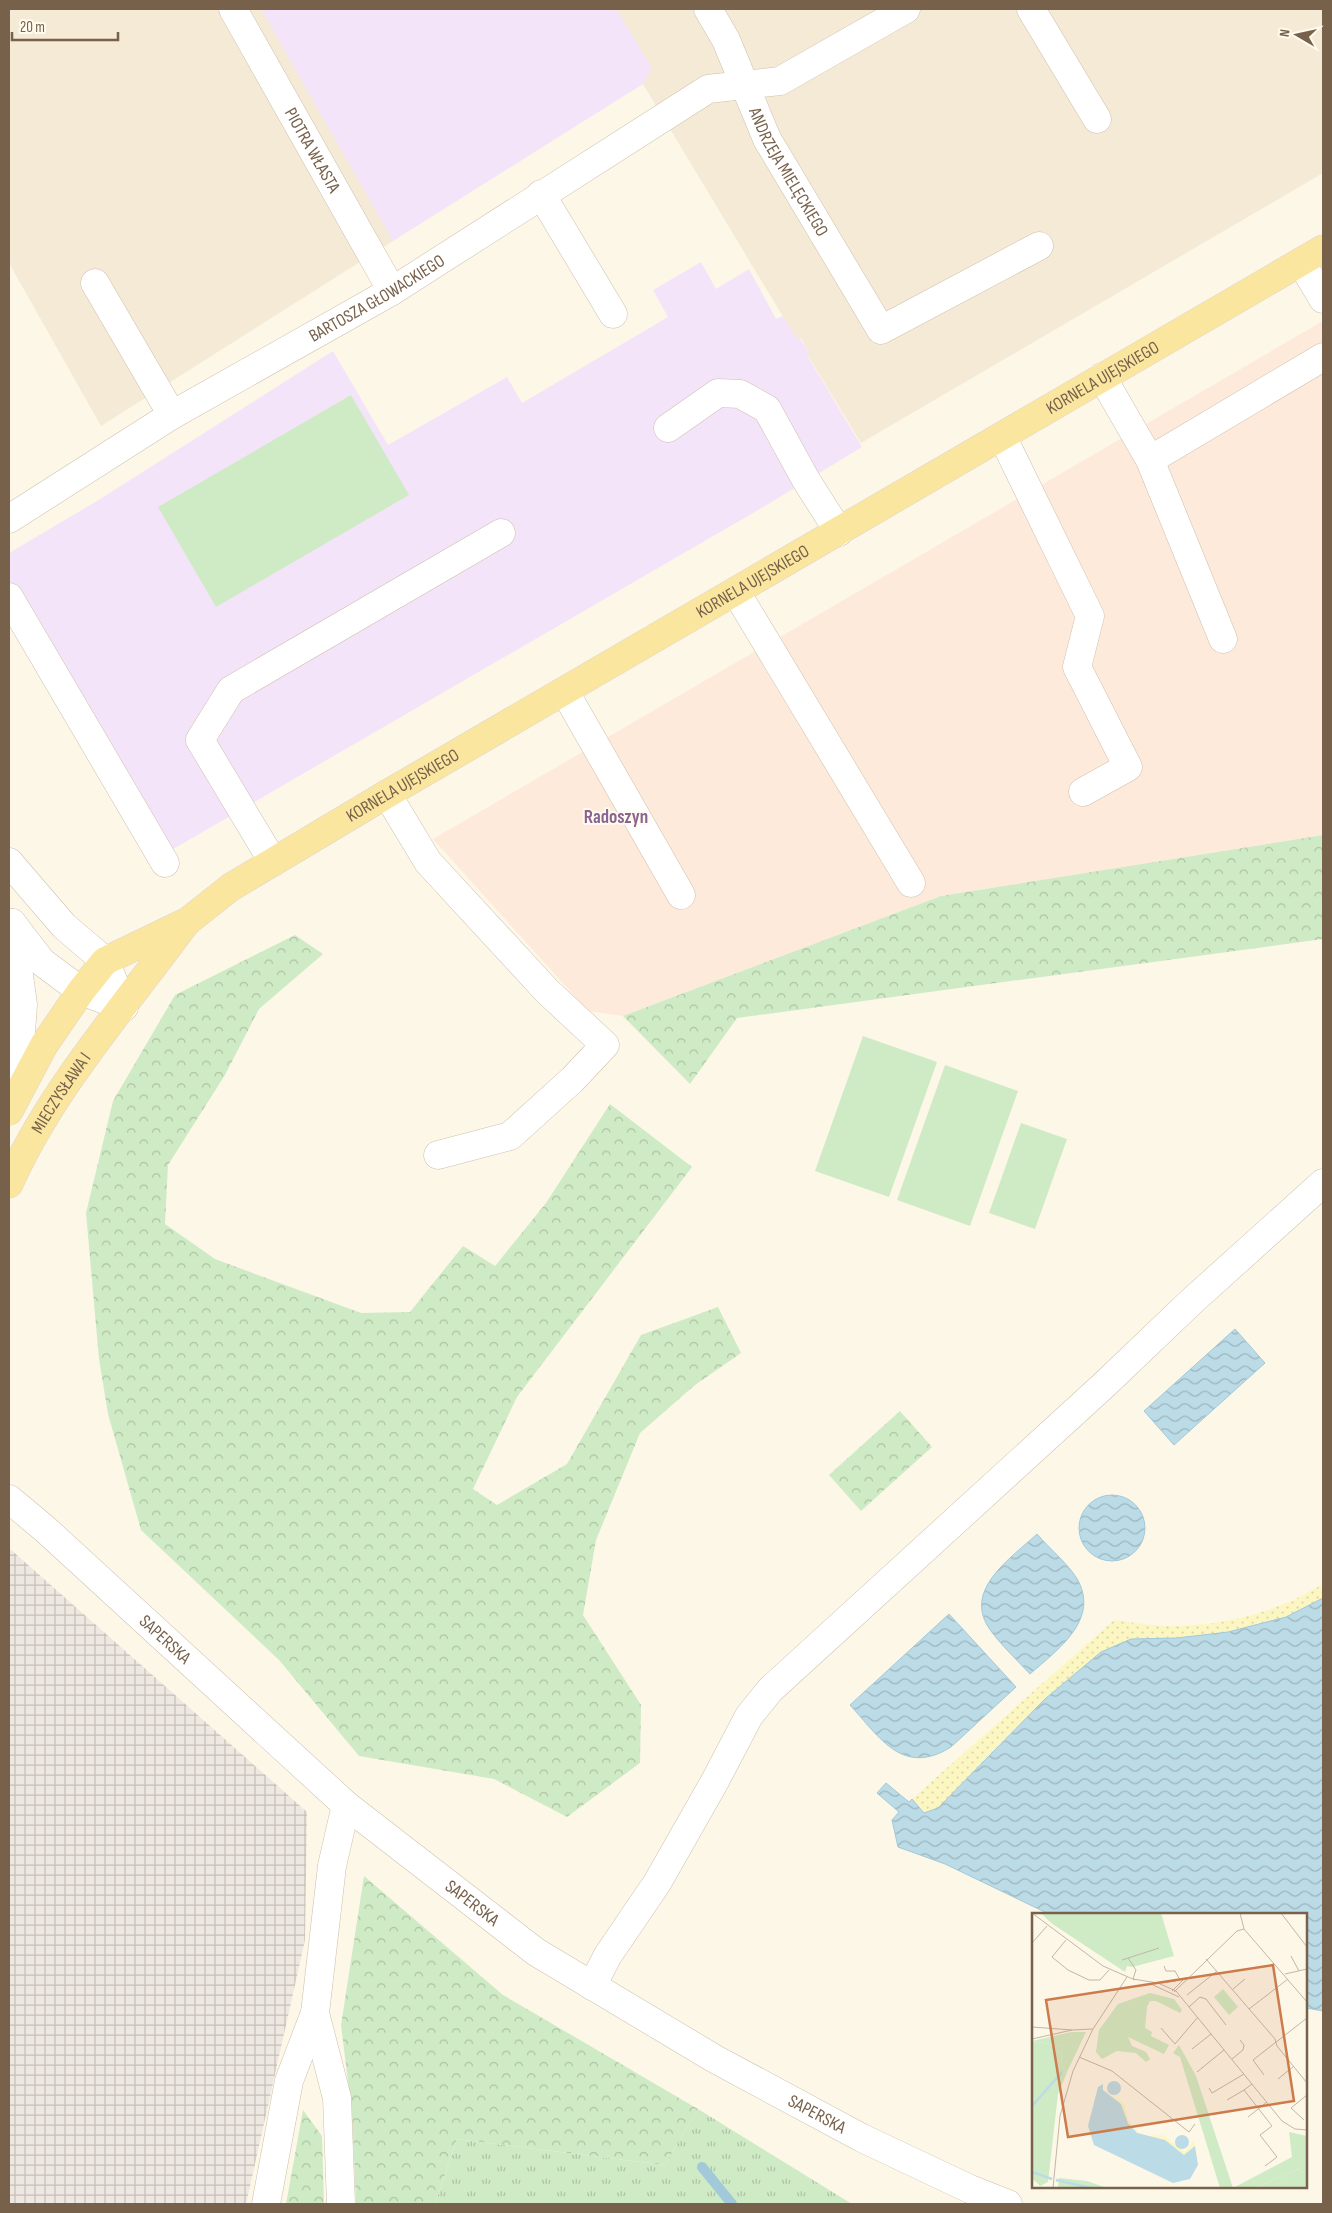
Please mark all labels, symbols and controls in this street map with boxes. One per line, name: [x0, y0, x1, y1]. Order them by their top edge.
scale bar: [12, 10, 119, 42]
north arrow: [1272, 10, 1322, 60]
text: 20 m: [20, 18, 45, 37]
text: N: [1276, 28, 1294, 38]
street label: ANDRZEJA MIELĘCKIEGO: [744, 103, 833, 240]
street label: PIOTRA WŁASTA: [280, 104, 345, 196]
street label: BARTOSZA GŁOWACKIEGO: [305, 250, 448, 346]
street label: KORNELA UJEJSKIEGO: [1042, 336, 1163, 419]
street label: KORNELA UJEJSKIEGO: [692, 540, 813, 622]
street label: KORNELA UJEJSKIEGO: [342, 744, 463, 826]
district label: Radoszyn: [584, 806, 648, 829]
street label: MIECZYSŁAWA I: [27, 1048, 95, 1137]
street label: SAPERSKA: [135, 1610, 196, 1668]
street label: SAPERSKA: [441, 1875, 504, 1930]
inset map: [1032, 1913, 1307, 2188]
street label: SAPERSKA: [785, 2090, 850, 2138]

